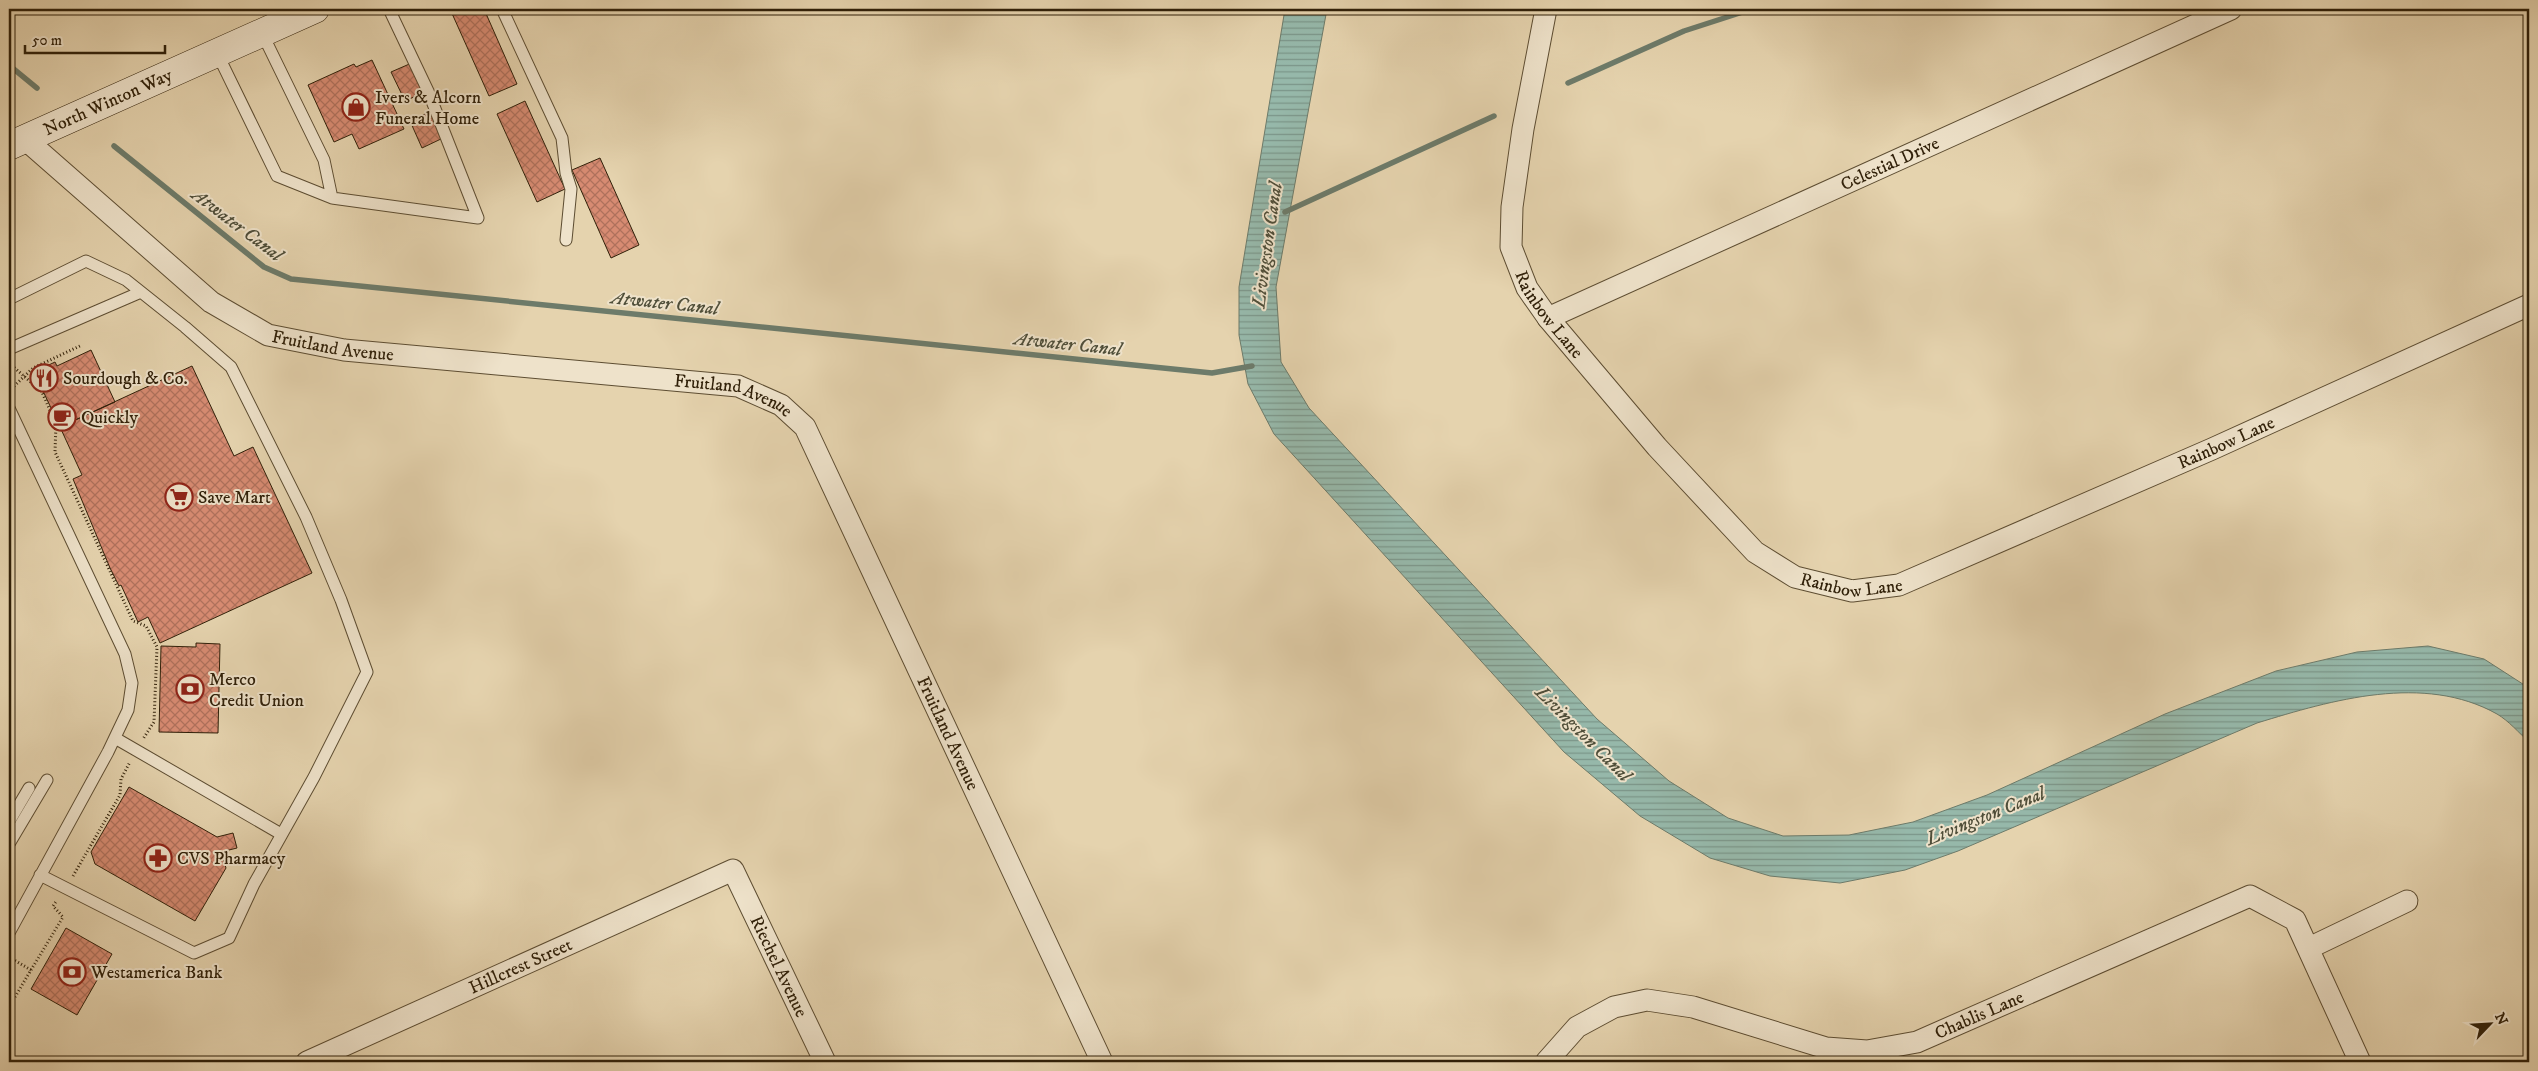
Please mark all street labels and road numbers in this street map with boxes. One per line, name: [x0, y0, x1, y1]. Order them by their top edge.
street label: North Winton Way: [40, 64, 176, 141]
street label: Celestial Drive: [1837, 133, 1943, 196]
street label: Rainbow Lane: [1509, 268, 1587, 363]
street label: Fruitland Avenue: [270, 326, 395, 366]
street label: Fruitland Avenue: [673, 370, 797, 422]
street label: Rainbow Lane: [2175, 412, 2278, 475]
street label: Rainbow Lane: [1798, 569, 1904, 603]
street label: Fruitland Avenue: [911, 673, 983, 794]
street label: Riechel Avenue: [745, 912, 812, 1021]
street label: Hillcrest Street: [466, 934, 576, 1000]
street label: Chablis Lane: [1932, 987, 2027, 1045]

